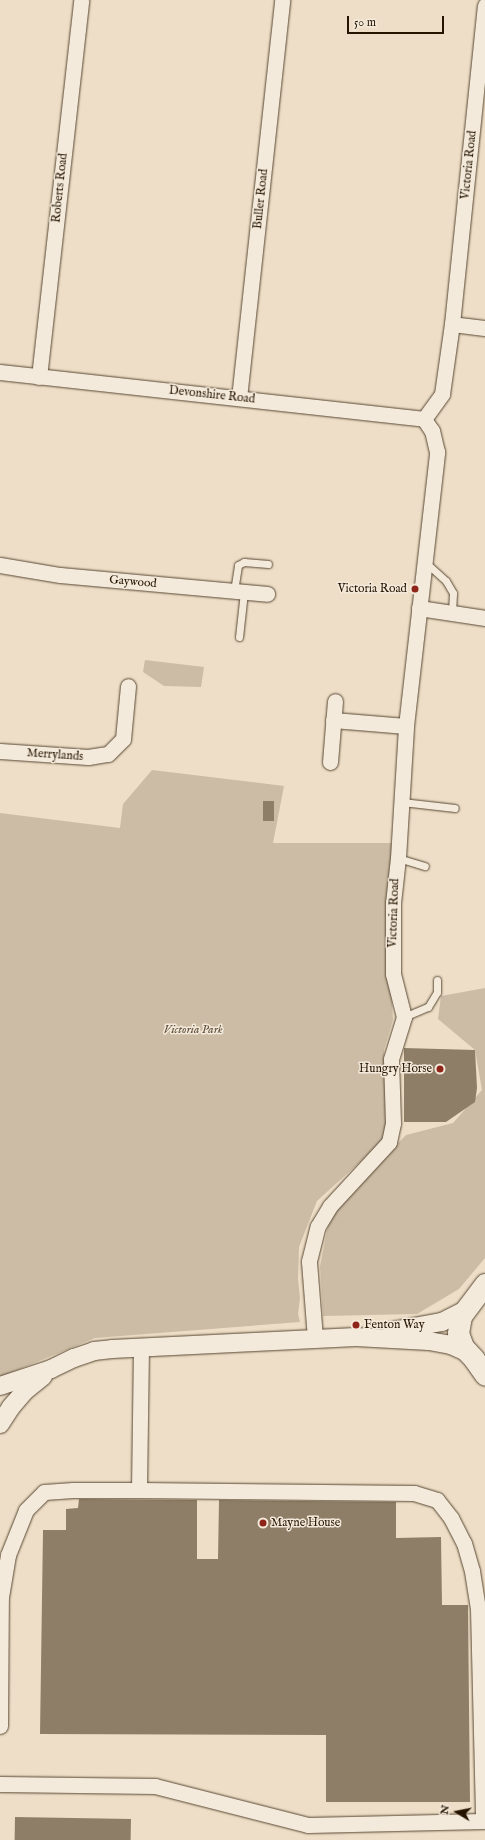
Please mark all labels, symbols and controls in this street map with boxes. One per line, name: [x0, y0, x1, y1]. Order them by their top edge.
scale bar: [349, 8, 446, 34]
text: 50 m: [354, 15, 376, 30]
street label: Victoria Road: [458, 130, 480, 200]
street label: Roberts Road: [49, 152, 71, 224]
street label: Buller Road: [251, 168, 271, 230]
street label: Devonshire Road: [168, 383, 256, 407]
street label: Gaywood: [109, 573, 157, 591]
place label: Victoria Road: [338, 582, 407, 596]
marker: Victoria Road: [410, 584, 420, 594]
street label: Merrylands: [26, 746, 84, 764]
street label: Victoria Road: [386, 878, 402, 948]
park label: Victoria Park: [163, 1023, 223, 1037]
place label: Hungry Horse: [359, 1062, 432, 1076]
marker: Hungry Horse: [435, 1064, 445, 1074]
place label: Fenton Way: [364, 1318, 425, 1332]
marker: Fenton Way: [351, 1320, 361, 1330]
place label: Mayne House: [271, 1516, 340, 1530]
marker: Mayne House: [258, 1518, 268, 1528]
north arrow: [437, 1792, 477, 1832]
text: N: [437, 1804, 453, 1816]

